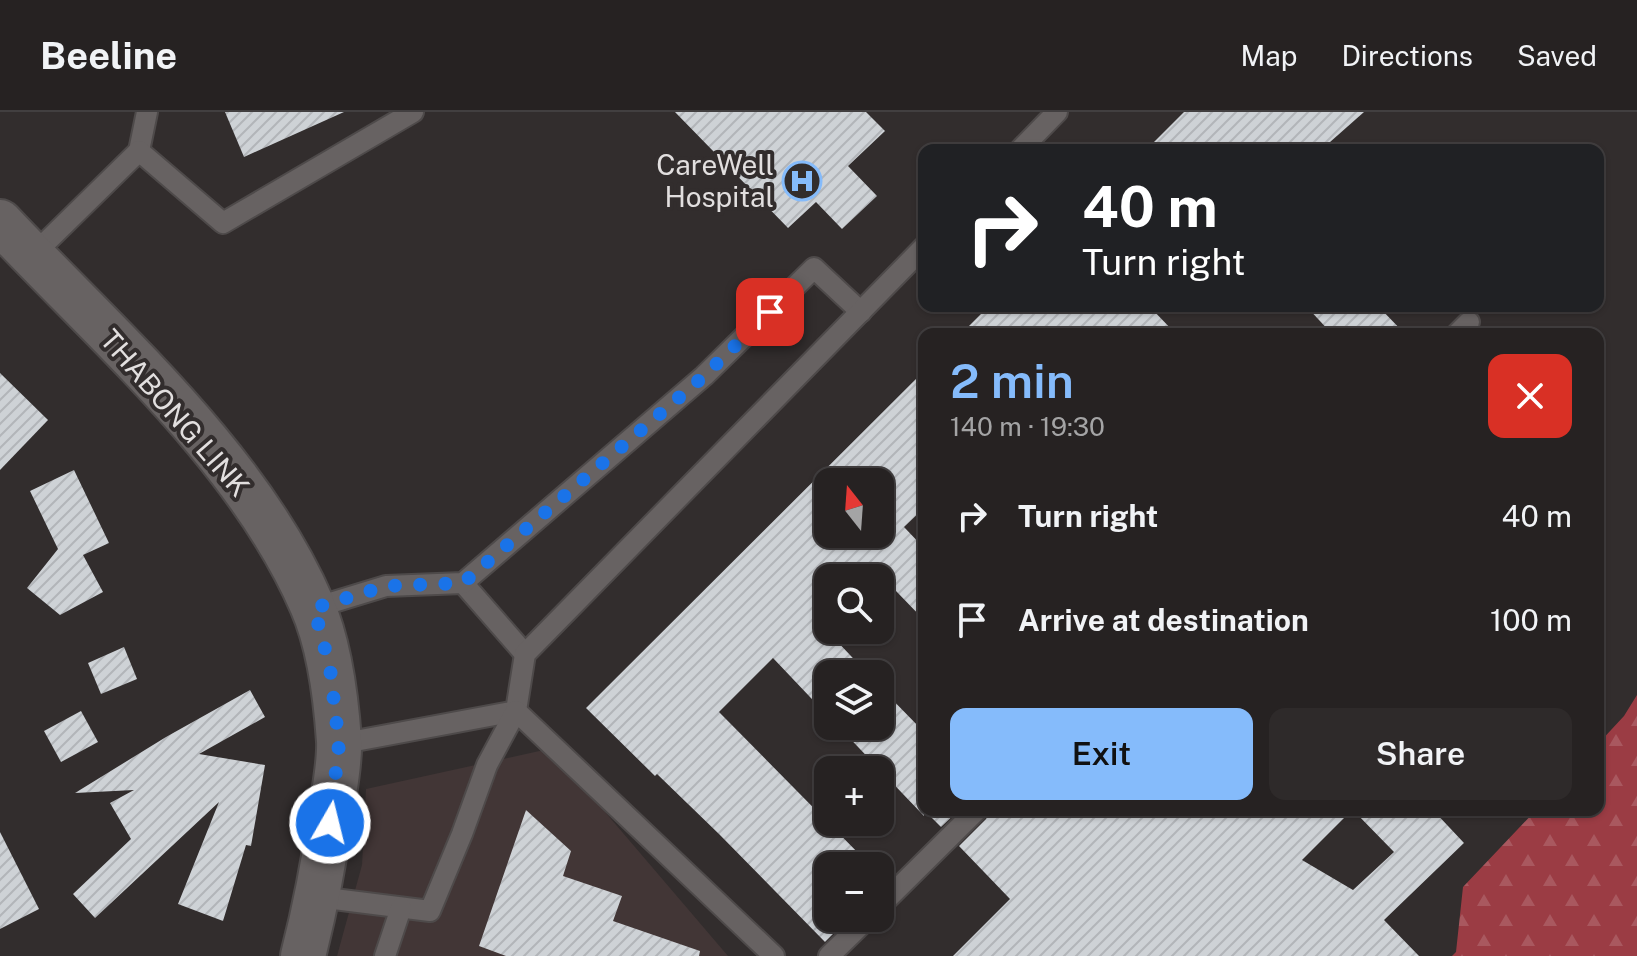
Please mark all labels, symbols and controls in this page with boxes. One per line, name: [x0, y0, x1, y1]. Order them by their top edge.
text: Beeline: [40, 33, 177, 78]
text: Map: [1241, 39, 1297, 72]
text: Directions: [1341, 39, 1473, 72]
text: Saved: [1517, 39, 1597, 72]
place label: CareWell Hospital: [656, 148, 774, 213]
hospital icon: CareWell Hospital: [781, 160, 823, 202]
text: 40 m: [1082, 174, 1218, 240]
icon: right: [950, 176, 1054, 280]
text: Turn right: [1082, 241, 1245, 283]
pin: [736, 278, 804, 346]
icon: arrive: [748, 290, 792, 334]
street label: THABONG LINK: [94, 323, 257, 503]
text: 2 min: [950, 352, 1074, 409]
button: close: [1488, 354, 1572, 438]
text: 140 m · 19:30: [950, 411, 1105, 442]
north arrow: [814, 468, 894, 548]
map controls: [814, 468, 894, 932]
icon: right: [950, 494, 994, 538]
text: Turn right: [1018, 498, 1158, 534]
text: 40 m: [1502, 498, 1572, 534]
button: search: [814, 564, 894, 644]
icon: arrive: [950, 598, 994, 642]
text: Arrive at destination: [1018, 602, 1309, 638]
text: 100 m: [1490, 602, 1572, 638]
button: layers: [814, 660, 894, 740]
button: Exit: [950, 708, 1253, 800]
button: Share: [1269, 708, 1572, 800]
button: +: [814, 756, 894, 836]
position arrow: [288, 781, 372, 865]
button: −: [814, 852, 894, 932]

